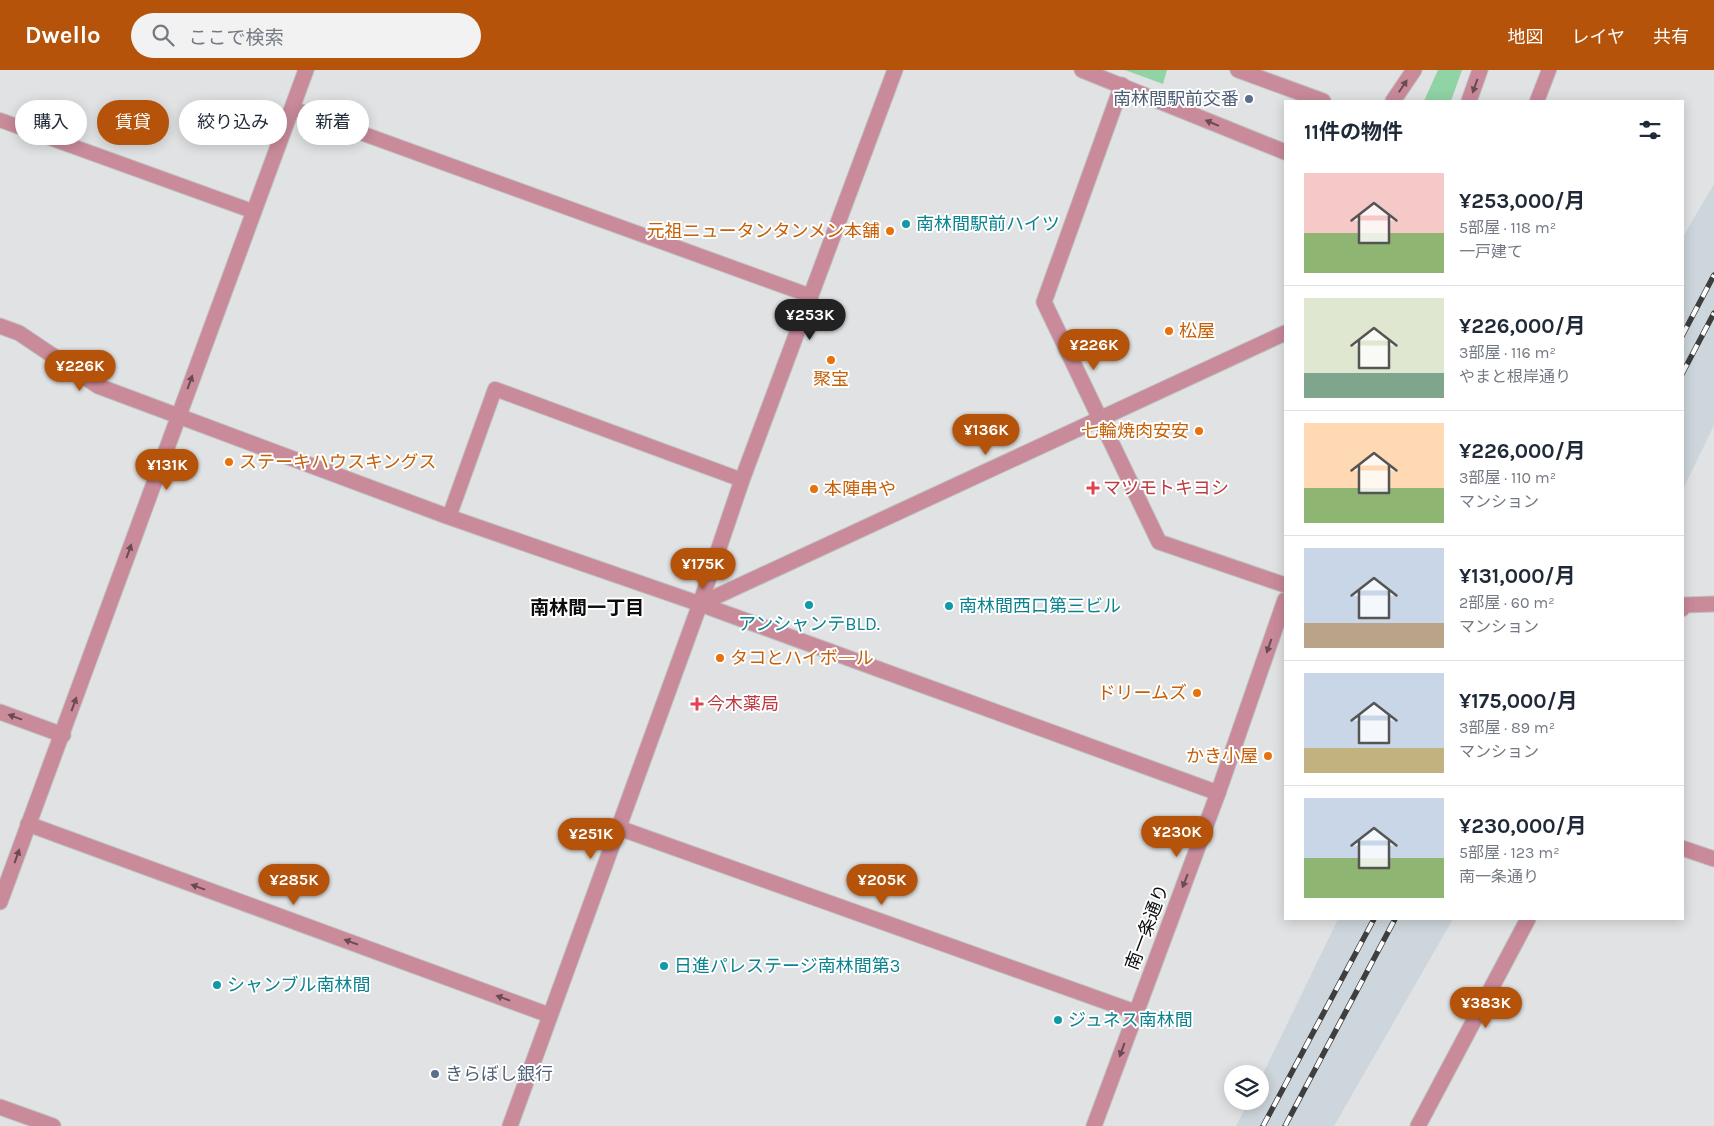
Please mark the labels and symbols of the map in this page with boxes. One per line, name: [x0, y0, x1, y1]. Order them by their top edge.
one-way arrow: [1471, 78, 1478, 93]
one-way arrow: [1398, 79, 1408, 92]
place label: 南林間駅前交番: [1113, 88, 1239, 110]
marker: 南林間駅前交番: [1243, 93, 1255, 105]
one-way arrow: [1204, 119, 1219, 127]
place label: 南林間駅前ハイツ: [916, 213, 1060, 235]
marker: 南林間駅前ハイツ: [900, 218, 912, 230]
place label: 元祖ニュータンタンメン本舗: [647, 220, 880, 242]
marker: 元祖ニュータンタンメン本舗: [884, 225, 896, 237]
pin: ¥253K: [775, 298, 845, 341]
place label: 松屋: [1179, 320, 1215, 342]
marker: 松屋: [1163, 325, 1175, 337]
pin: ¥226K: [1059, 328, 1129, 371]
pin: ¥226K: [45, 350, 115, 392]
marker: 聚宝: [825, 354, 837, 366]
place label: 聚宝: [813, 368, 849, 390]
one-way arrow: [186, 374, 194, 389]
pin: ¥136K: [951, 414, 1021, 456]
place label: 七輪焼肉安安: [1081, 420, 1189, 442]
marker: 七輪焼肉安安: [1193, 425, 1205, 437]
pin: ¥131K: [132, 448, 202, 491]
place label: ステーキハウスキングス: [239, 451, 436, 473]
marker: ステーキハウスキングス: [223, 456, 235, 468]
place label: マツモトキヨシ: [1103, 477, 1229, 499]
place label: 本陣串や: [824, 478, 896, 500]
marker: マツモトキヨシ: [1087, 482, 1099, 494]
marker: 本陣串や: [808, 483, 820, 495]
one-way arrow: [125, 543, 133, 558]
pin: ¥175K: [668, 548, 738, 590]
place label: 南林間西口第三ビル: [959, 595, 1121, 617]
district label: 南林間一丁目: [530, 597, 644, 619]
marker: アンシャンテBLD.: [803, 599, 815, 611]
marker: 南林間西口第三ビル: [943, 600, 955, 612]
place label: アンシャンテBLD.: [738, 613, 880, 635]
one-way arrow: [1265, 639, 1273, 654]
place label: タコとハイボ―ル: [730, 647, 874, 669]
marker: タコとハイボ―ル: [714, 652, 726, 664]
place label: ドリームズ: [1098, 682, 1187, 704]
marker: ドリームズ: [1191, 687, 1203, 699]
place label: 今木薬局: [707, 693, 779, 715]
one-way arrow: [70, 696, 78, 711]
marker: 今木薬局: [691, 698, 703, 710]
one-way arrow: [7, 713, 22, 721]
place label: かき小屋: [1186, 745, 1258, 767]
marker: かき小屋: [1262, 750, 1274, 762]
pin: ¥230K: [1142, 816, 1212, 858]
pin: ¥251K: [556, 818, 626, 860]
one-way arrow: [13, 848, 21, 863]
pin: ¥285K: [259, 864, 329, 906]
pin: ¥205K: [847, 864, 917, 906]
one-way arrow: [1180, 874, 1188, 888]
street label: 南一条通り: [1121, 881, 1173, 973]
one-way arrow: [190, 883, 205, 891]
one-way arrow: [343, 938, 358, 945]
place label: 日進パレステージ南林間第3: [674, 955, 900, 977]
marker: 日進パレステージ南林間第3: [658, 960, 670, 972]
place label: シャンブル南林間: [227, 974, 370, 996]
marker: シャンブル南林間: [211, 979, 223, 991]
pin: ¥383K: [1451, 986, 1521, 1029]
one-way arrow: [495, 994, 510, 1002]
place label: ジュネス南林間: [1068, 1009, 1193, 1031]
marker: ジュネス南林間: [1052, 1014, 1064, 1026]
one-way arrow: [1118, 1043, 1126, 1058]
place label: きらぼし銀行: [445, 1063, 553, 1085]
marker: きらぼし銀行: [429, 1068, 441, 1080]

